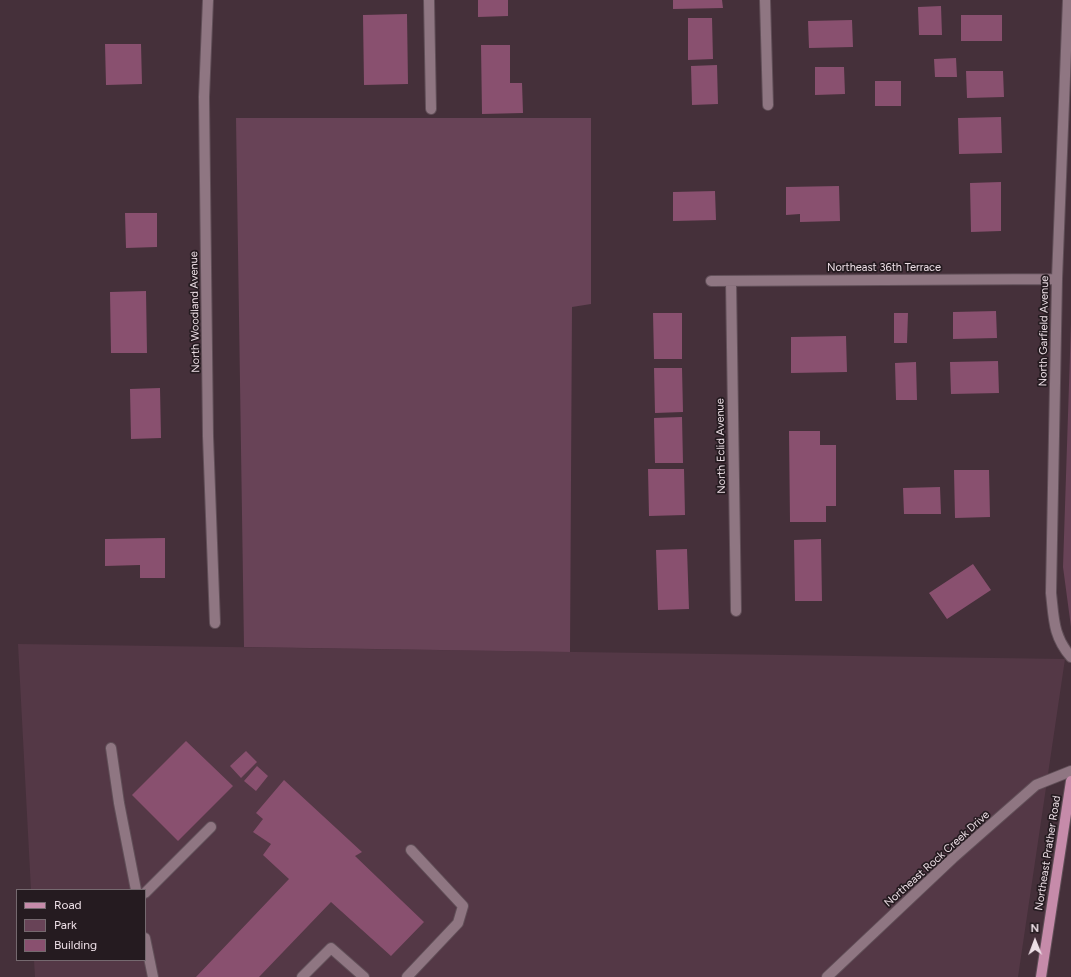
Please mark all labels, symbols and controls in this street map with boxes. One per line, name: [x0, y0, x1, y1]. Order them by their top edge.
street label: North Woodland Avenue: [187, 251, 203, 373]
street label: Northeast 36th Terrace: [827, 261, 941, 275]
street label: North Garfield Avenue: [1036, 276, 1052, 386]
street label: North Eclid Avenue: [714, 398, 728, 494]
street label: Northeast Prather Road: [1032, 795, 1064, 911]
street label: Northeast Rock Creek Drive: [882, 808, 992, 910]
legend: [16, 889, 146, 961]
text: Road: [54, 898, 82, 912]
text: Park: [54, 918, 77, 932]
north arrow: [1015, 921, 1055, 961]
text: N: [1030, 922, 1039, 935]
text: Building: [54, 938, 97, 952]

